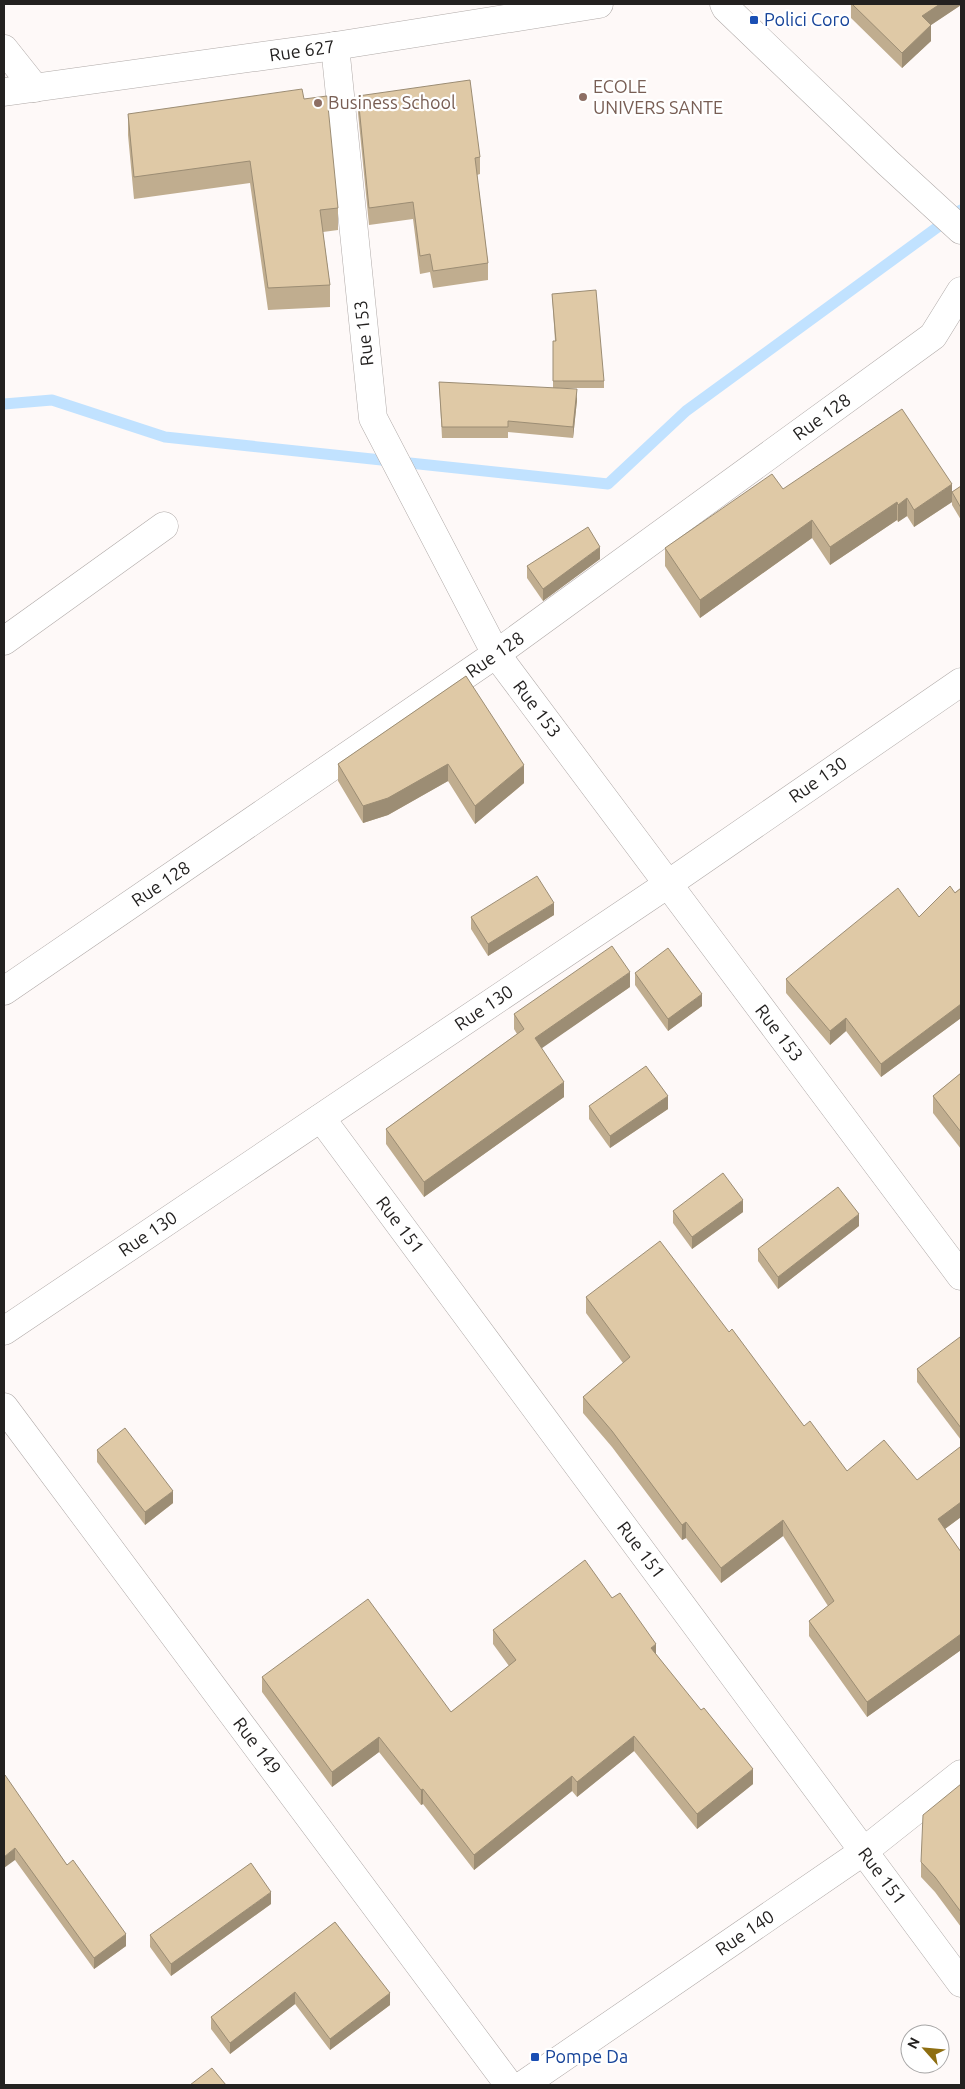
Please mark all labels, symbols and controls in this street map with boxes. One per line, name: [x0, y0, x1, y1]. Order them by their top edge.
place label: Polici Coro: [764, 9, 850, 29]
marker: Polici Coro: [748, 14, 760, 26]
street label: Rue 627: [268, 36, 336, 65]
place label: ECOLE UNIVERS SANTE: [593, 76, 723, 117]
marker: ECOLE UNIVERS SANTE: [577, 91, 589, 103]
place label: Business School: [328, 92, 456, 112]
marker: Business School: [312, 97, 324, 109]
street label: Rue 153: [350, 299, 376, 367]
street label: Rue 128: [789, 389, 854, 444]
street label: Rue 128: [462, 627, 527, 681]
street label: Rue 153: [510, 676, 566, 741]
street label: Rue 130: [785, 752, 850, 806]
street label: Rue 128: [127, 856, 193, 910]
street label: Rue 130: [450, 980, 516, 1034]
street label: Rue 153: [752, 1000, 808, 1065]
street label: Rue 151: [373, 1192, 429, 1257]
street label: Rue 130: [114, 1206, 180, 1260]
street label: Rue 151: [614, 1517, 670, 1582]
street label: Rue 149: [230, 1713, 286, 1778]
street label: Rue 151: [855, 1843, 911, 1908]
street label: Rue 140: [711, 1905, 777, 1959]
north arrow: [900, 2024, 950, 2074]
text: N: [904, 2035, 923, 2051]
place label: Pompe Da: [545, 2046, 628, 2066]
marker: Pompe Da: [529, 2051, 541, 2063]

